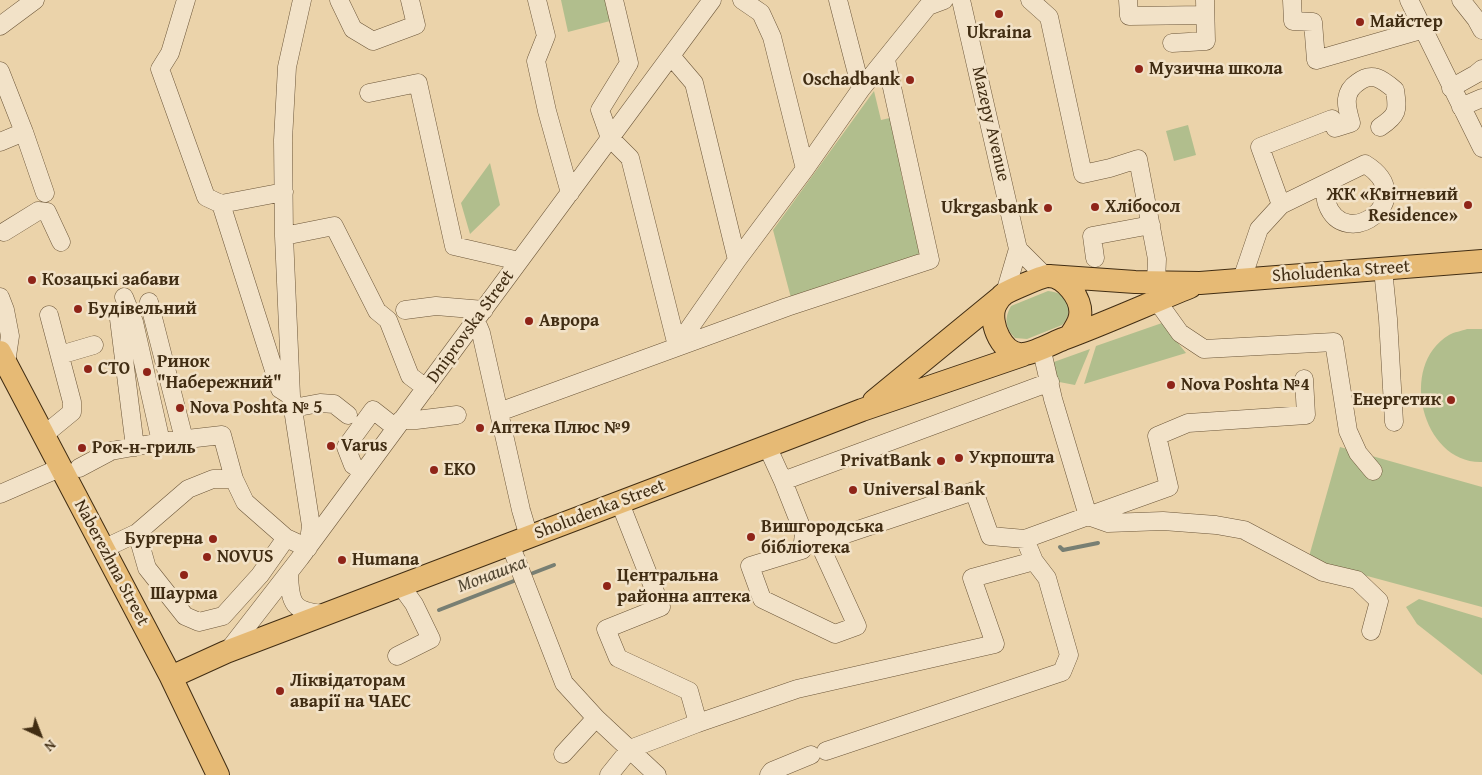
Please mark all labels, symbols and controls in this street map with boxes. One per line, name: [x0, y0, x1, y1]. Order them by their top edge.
marker: Ukraina: [993, 8, 1005, 20]
place label: Майстер: [1370, 11, 1443, 33]
marker: Майстер: [1354, 16, 1366, 28]
place label: Ukraina: [966, 22, 1032, 44]
place label: Музична школа: [1149, 58, 1283, 80]
marker: Музична школа: [1133, 63, 1145, 75]
street label: Mazepy Avenue: [966, 64, 1014, 184]
place label: Oschadbank: [803, 69, 900, 91]
marker: Oschadbank: [904, 74, 916, 86]
place label: ЖК «Квітневий Residence»: [1326, 184, 1458, 226]
place label: Хлібосол: [1105, 196, 1180, 218]
place label: Ukrgasbank: [941, 197, 1038, 219]
marker: ЖК «Квітневий Residence»: [1462, 199, 1474, 211]
marker: Хлібосол: [1089, 201, 1101, 213]
marker: Ukrgasbank: [1042, 202, 1054, 214]
street label: Sholudenka Street: [1271, 256, 1411, 288]
street label: Dniprovska Street: [423, 266, 519, 388]
place label: Козацькі забави: [42, 269, 179, 291]
marker: Козацькі забави: [26, 274, 38, 286]
place label: Будівельний: [88, 298, 197, 320]
marker: Будівельний: [72, 303, 84, 315]
place label: Аврора: [539, 310, 599, 332]
marker: Аврора: [523, 315, 535, 327]
place label: Ринок "Набережний": [157, 351, 282, 394]
place label: СТО: [98, 358, 130, 380]
marker: СТО: [82, 363, 94, 375]
marker: Ринок "Набережний": [141, 366, 153, 378]
place label: Nova Poshta №4: [1181, 374, 1310, 396]
marker: Nova Poshta №4: [1165, 379, 1177, 391]
place label: Енергетик: [1353, 389, 1441, 411]
marker: Енергетик: [1445, 394, 1457, 406]
place label: Nova Poshta № 5: [190, 397, 323, 419]
marker: Nova Poshta № 5: [174, 402, 186, 414]
place label: Аптека Плюс №9: [490, 417, 630, 439]
marker: Аптека Плюс №9: [474, 422, 486, 434]
place label: Varus: [341, 435, 388, 457]
place label: Рок-н-гриль: [92, 437, 196, 459]
marker: Varus: [325, 440, 337, 452]
marker: Рок-н-гриль: [76, 442, 88, 454]
place label: Укрпошта: [969, 447, 1055, 469]
place label: PrivatBank: [841, 450, 931, 472]
marker: Укрпошта: [953, 452, 965, 464]
marker: PrivatBank: [935, 455, 947, 467]
place label: EKO: [444, 459, 476, 481]
marker: EKO: [428, 464, 440, 476]
street label: Sholudenka Street: [532, 475, 668, 545]
place label: Universal Bank: [863, 479, 985, 501]
marker: Universal Bank: [847, 484, 859, 496]
street label: Naberezhna Street: [69, 496, 153, 630]
place label: Вишгородська бібліотека: [761, 516, 884, 558]
place label: Бургерна: [125, 528, 203, 550]
marker: Вишгородська бібліотека: [745, 531, 757, 543]
marker: Бургерна: [207, 533, 219, 545]
place label: NOVUS: [217, 546, 273, 568]
place label: Humana: [352, 549, 419, 571]
marker: NOVUS: [201, 551, 213, 563]
water label: Монашка: [454, 551, 530, 599]
marker: Humana: [336, 554, 348, 566]
place label: Центральна районна аптека: [617, 565, 751, 608]
marker: Шаурма: [178, 569, 190, 581]
marker: Центральна районна аптека: [601, 580, 613, 592]
place label: Шаурма: [150, 583, 218, 605]
place label: Ліквідаторам аварії на ЧАЕС: [290, 670, 411, 712]
marker: Ліквідаторам аварії на ЧАЕС: [274, 685, 286, 697]
north arrow: [15, 710, 65, 760]
text: N: [40, 735, 60, 756]

